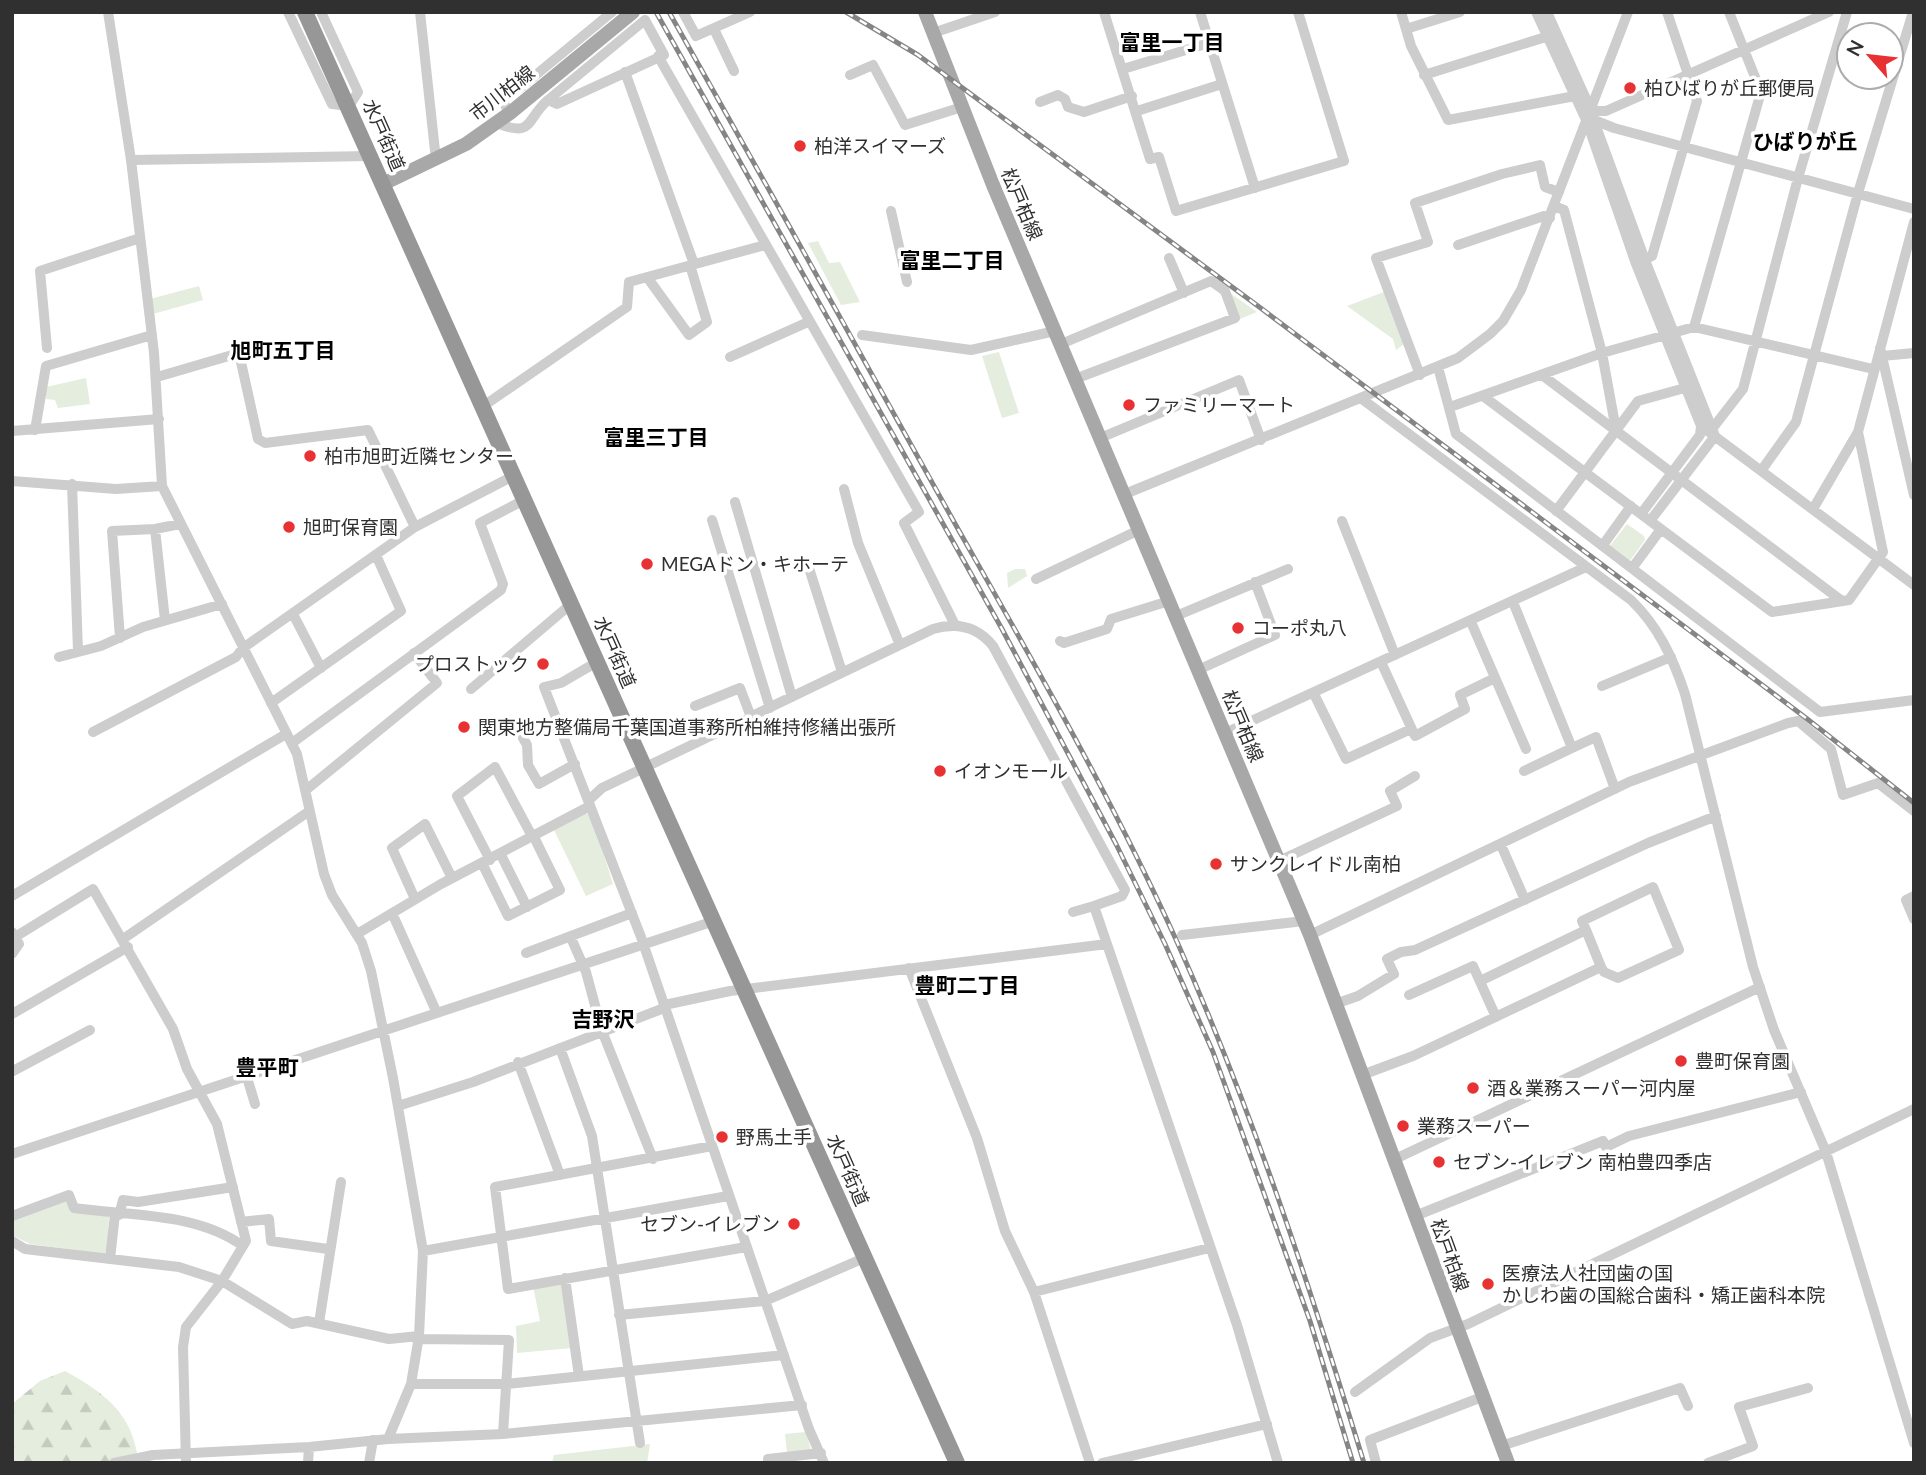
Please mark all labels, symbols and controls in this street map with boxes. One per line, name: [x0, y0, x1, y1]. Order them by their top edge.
north arrow: [1835, 21, 1905, 91]
district label: 富里一丁目: [1120, 29, 1225, 54]
text: N: [1841, 36, 1868, 60]
street label: 市川柏線: [465, 60, 539, 125]
place label: 柏ひばりが丘郵便局: [1644, 76, 1815, 99]
marker: 柏ひばりが丘郵便局: [1622, 80, 1638, 96]
street label: 水戸街道: [358, 95, 410, 174]
district label: ひばりが丘: [1753, 128, 1858, 153]
place label: 柏洋スイマーズ: [814, 134, 946, 157]
marker: 柏洋スイマーズ: [792, 138, 808, 154]
street label: 松戸柏線: [997, 164, 1048, 243]
district label: 富里二丁目: [900, 247, 1005, 272]
district label: 旭町五丁目: [231, 337, 336, 362]
place label: ファミリーマート: [1143, 393, 1295, 416]
marker: ファミリーマート: [1121, 397, 1137, 413]
district label: 富里三丁目: [604, 424, 709, 449]
place label: 柏市旭町近隣センター: [324, 444, 514, 467]
marker: 柏市旭町近隣センター: [302, 448, 318, 464]
place label: 旭町保育園: [303, 515, 398, 538]
marker: 旭町保育園: [281, 519, 297, 535]
place label: MEGAドン・キホーテ: [661, 552, 849, 575]
marker: MEGAドン・キホーテ: [639, 556, 655, 572]
street label: 水戸街道: [589, 612, 641, 691]
place label: コーポ丸八: [1252, 616, 1347, 639]
marker: コーポ丸八: [1230, 620, 1246, 636]
place label: プロストック: [415, 652, 529, 675]
marker: プロストック: [535, 656, 551, 672]
street label: 松戸柏線: [1218, 686, 1269, 765]
place label: 関東地方整備局千葉国道事務所柏維持修繕出張所: [478, 715, 896, 738]
marker: 関東地方整備局千葉国道事務所柏維持修繕出張所: [456, 719, 472, 735]
place label: イオンモール: [954, 759, 1068, 782]
marker: イオンモール: [932, 763, 948, 779]
place label: サンクレイドル南柏: [1230, 852, 1401, 875]
marker: サンクレイドル南柏: [1208, 856, 1224, 872]
district label: 豊町二丁目: [915, 972, 1020, 997]
district label: 吉野沢: [572, 1006, 635, 1031]
place label: 豊町保育園: [1695, 1049, 1790, 1072]
marker: 豊町保育園: [1673, 1053, 1689, 1069]
district label: 豊平町: [236, 1054, 299, 1079]
place label: 酒＆業務スーパー河内屋: [1487, 1076, 1696, 1099]
marker: 酒＆業務スーパー河内屋: [1465, 1080, 1481, 1096]
place label: 業務スーパー: [1417, 1114, 1531, 1137]
marker: 業務スーパー: [1395, 1118, 1411, 1134]
place label: 野馬土手: [736, 1125, 812, 1148]
marker: 野馬土手: [714, 1129, 730, 1145]
street label: 水戸街道: [822, 1130, 874, 1209]
place label: セブン-イレブン 南柏豊四季店: [1453, 1150, 1712, 1173]
marker: セブン-イレブン 南柏豊四季店: [1431, 1154, 1447, 1170]
place label: セブン-イレブン: [640, 1212, 780, 1235]
street label: 松戸柏線: [1427, 1215, 1474, 1294]
marker: セブン-イレブン: [786, 1216, 802, 1232]
place label: 医療法人社団歯の国 かしわ歯の国総合歯科・矯正歯科本院: [1502, 1261, 1825, 1306]
marker: 医療法人社団歯の国 かしわ歯の国総合歯科・矯正歯科本院: [1480, 1276, 1496, 1292]

